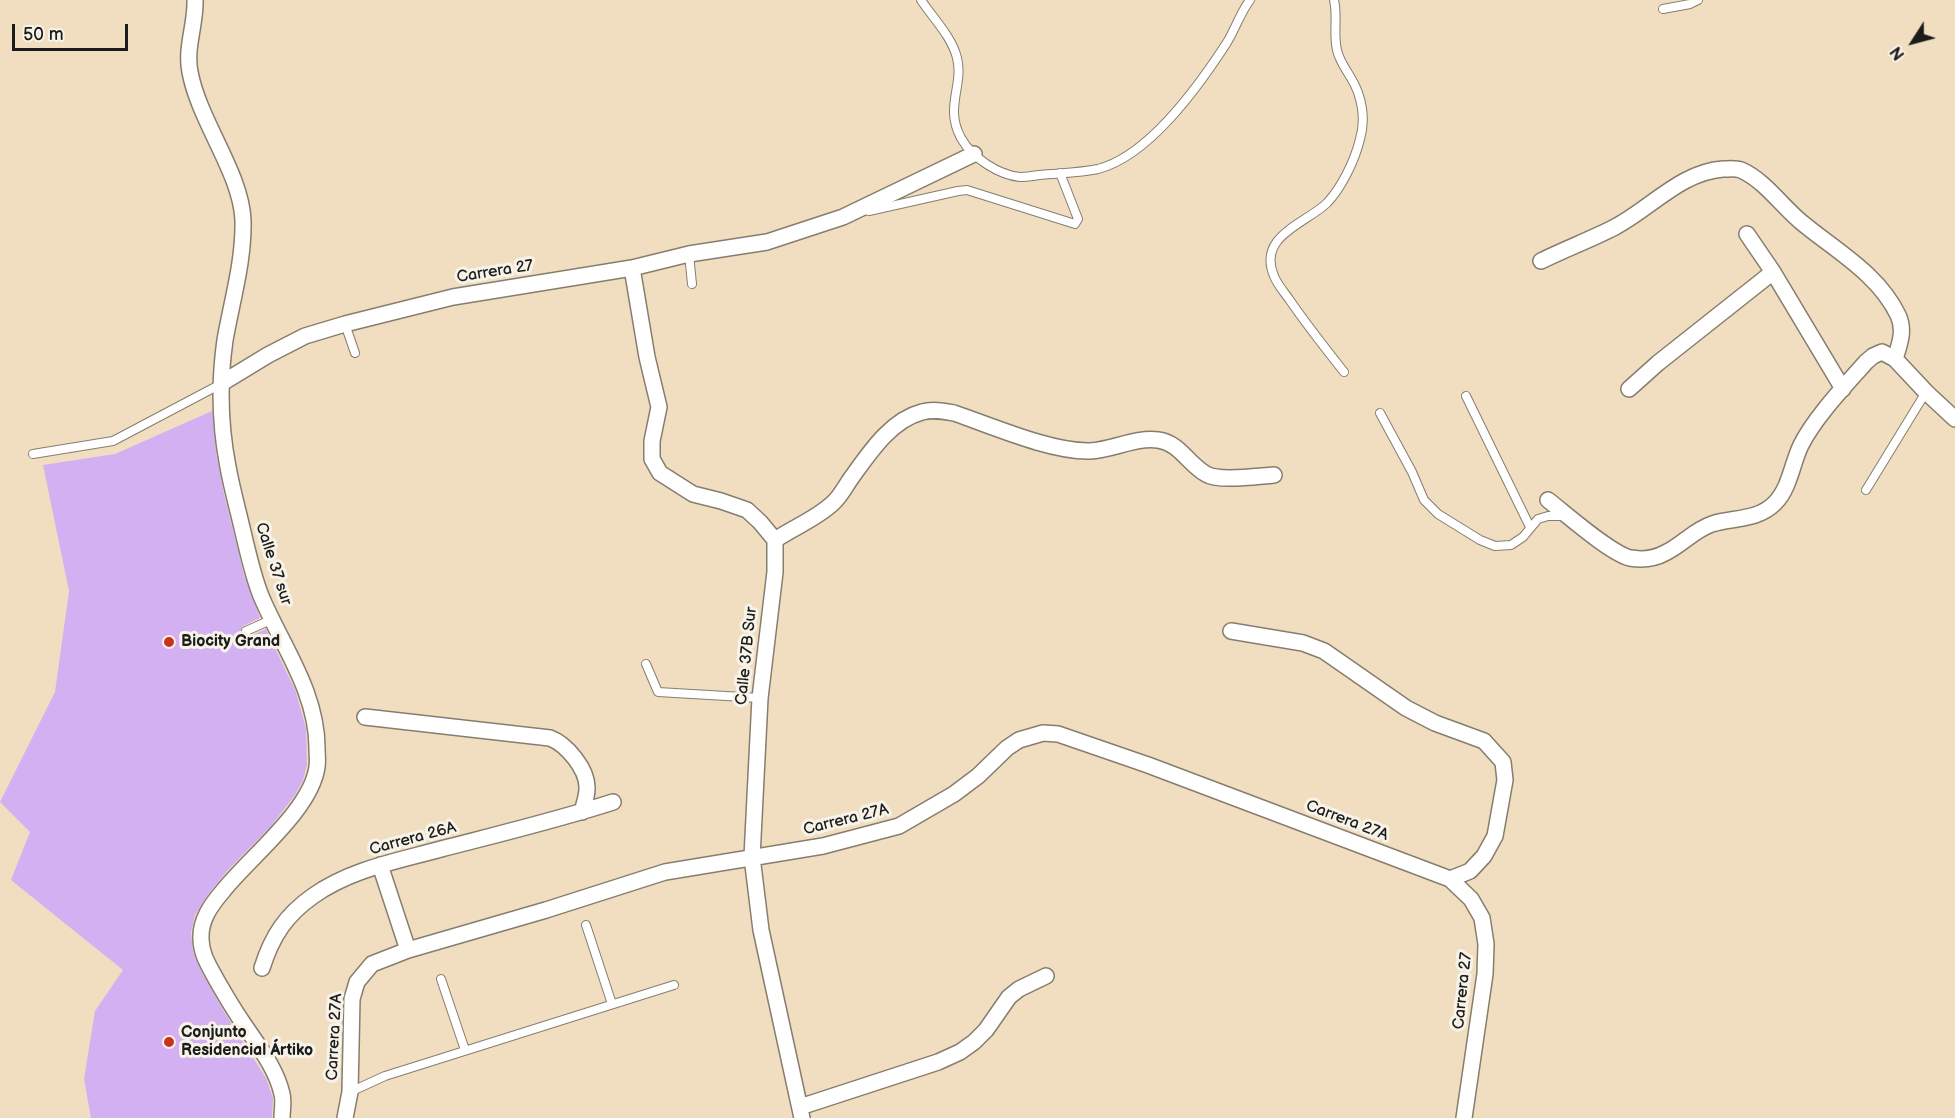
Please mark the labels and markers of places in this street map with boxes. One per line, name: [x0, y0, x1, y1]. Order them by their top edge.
place label: Biocity Grand: [181, 632, 280, 652]
marker: Biocity Grand: [162, 635, 176, 649]
place label: Conjunto Residencial Ártiko: [181, 1023, 313, 1061]
marker: Conjunto Residencial Ártiko: [162, 1035, 176, 1049]

